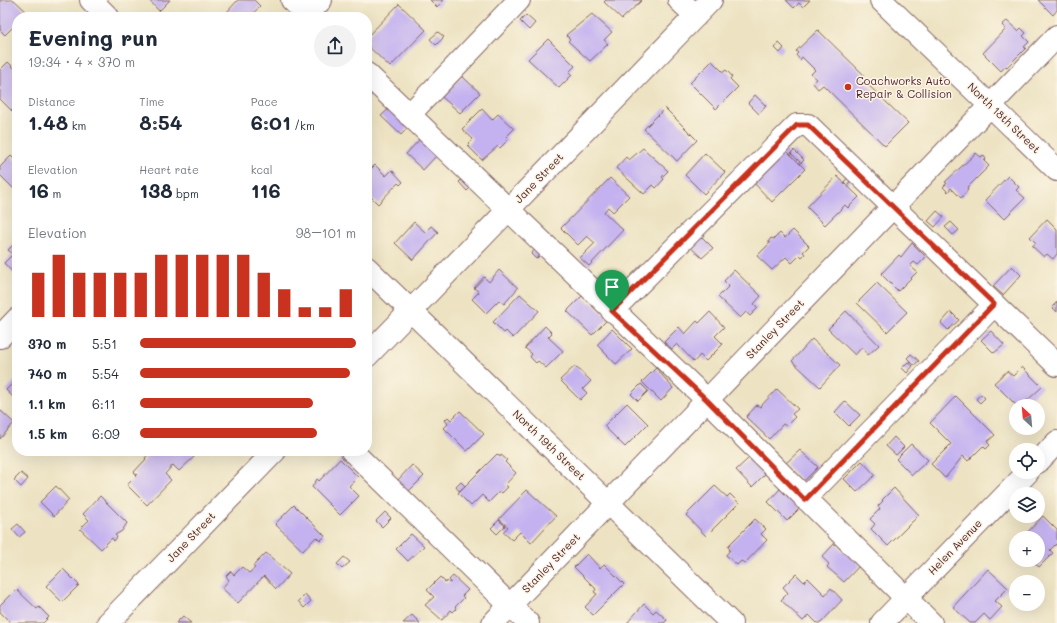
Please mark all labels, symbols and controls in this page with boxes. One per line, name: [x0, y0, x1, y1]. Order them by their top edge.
text: Evening run: [28, 23, 158, 52]
button: share: [314, 25, 356, 67]
text: 19:34 · 4 × 370 m: [28, 53, 135, 70]
place label: Coachworks Auto Repair & Collision: [856, 73, 952, 101]
street label: North 18th Street: [965, 79, 1044, 156]
marker: Coachworks Auto Repair & Collision: [843, 82, 853, 92]
text: Distance: [28, 94, 75, 109]
text: Time: [139, 94, 164, 109]
text: Pace: [251, 94, 278, 109]
text: 1.48: [28, 109, 68, 135]
text: 8:54: [139, 109, 182, 135]
text: 6:01: [251, 109, 291, 135]
text: km: [68, 118, 86, 133]
text: /km: [291, 118, 315, 133]
street label: Jane Street: [511, 149, 566, 206]
text: Elevation: [28, 162, 77, 177]
text: Heart rate: [139, 162, 199, 177]
text: kcal: [251, 162, 273, 177]
text: 16: [28, 177, 49, 203]
text: 138: [139, 177, 173, 203]
text: 116: [251, 177, 280, 203]
text: m: [49, 186, 61, 201]
text: bpm: [173, 186, 199, 201]
text: Elevation: [28, 224, 86, 241]
text: 98–101 m: [296, 224, 356, 241]
pin: [595, 270, 629, 311]
icon: arrive: [601, 276, 623, 298]
street label: Stanley Street: [742, 295, 807, 362]
text: 370 m: [28, 335, 66, 352]
text: 5:51: [92, 335, 117, 352]
text: 740 m: [28, 365, 67, 382]
text: 5:54: [92, 365, 119, 382]
text: 1.1 km: [28, 395, 66, 412]
text: 6:11: [92, 395, 116, 412]
north arrow: [1009, 399, 1045, 435]
map controls: [1009, 399, 1045, 611]
street label: North 19th Street: [510, 406, 589, 483]
text: 1.5 km: [28, 425, 67, 442]
text: 6:09: [92, 425, 120, 442]
button: locate: [1009, 443, 1045, 479]
button: layers: [1009, 487, 1045, 523]
street label: Jane Street: [163, 508, 218, 565]
street label: Helen Avenue: [924, 515, 985, 578]
street label: Stanley Street: [518, 529, 583, 596]
button: +: [1009, 531, 1045, 567]
button: −: [1009, 575, 1045, 611]

